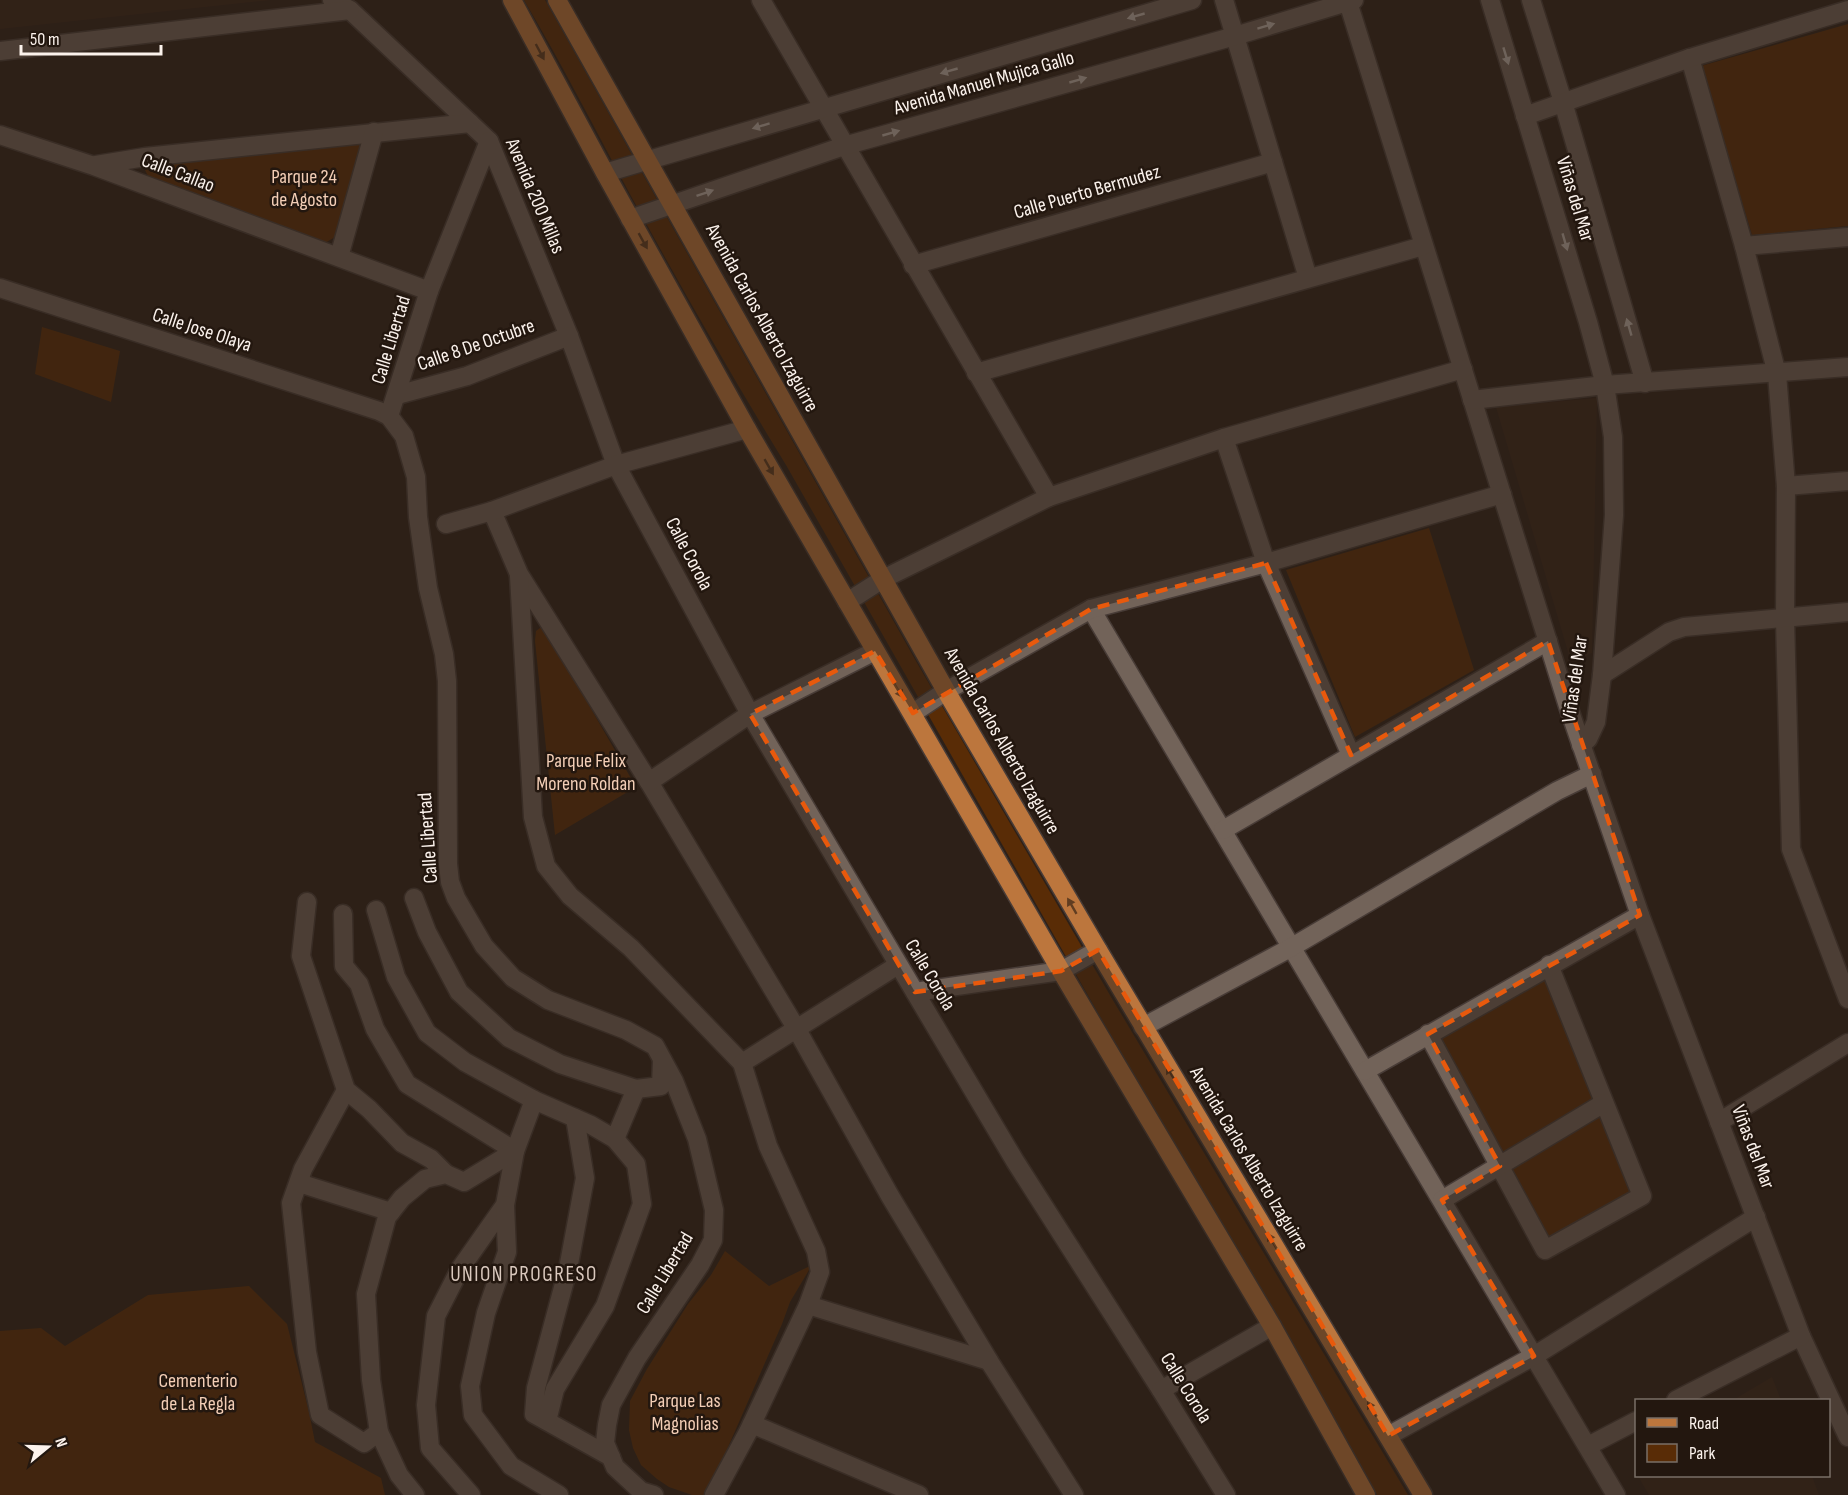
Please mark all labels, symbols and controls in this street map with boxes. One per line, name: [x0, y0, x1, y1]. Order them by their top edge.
one-way arrow: [1127, 12, 1145, 21]
scale bar: [21, 18, 160, 56]
one-way arrow: [1257, 21, 1275, 30]
text: 50 m: [30, 29, 60, 50]
one-way arrow: [535, 43, 545, 60]
street label: Avenida Manuel Mujica Gallo: [890, 46, 1077, 120]
one-way arrow: [1502, 47, 1511, 65]
one-way arrow: [939, 67, 957, 76]
one-way arrow: [1069, 74, 1087, 84]
one-way arrow: [752, 122, 770, 131]
one-way arrow: [882, 127, 900, 137]
street label: Avenida 200 Millas: [500, 134, 570, 257]
street label: Calle Callao: [138, 148, 218, 198]
street label: Viñas del Mar: [1551, 153, 1599, 245]
street label: Calle Puerto Bermudez: [1011, 160, 1163, 224]
park label: Parque 24 de Agosto: [271, 165, 337, 212]
one-way arrow: [696, 188, 714, 197]
street label: Avenida Carlos Alberto Izaguirre: [700, 219, 824, 416]
one-way arrow: [638, 233, 648, 250]
one-way arrow: [1561, 233, 1570, 251]
street label: Calle Libertad: [366, 293, 416, 387]
street label: Calle Jose Olaya: [149, 303, 255, 357]
street label: Calle 8 De Octubre: [414, 314, 538, 376]
one-way arrow: [1624, 317, 1633, 335]
one-way arrow: [763, 458, 773, 475]
street label: Calle Corola: [660, 514, 718, 594]
street label: Viñas del Mar: [1557, 634, 1593, 724]
street label: Avenida Carlos Alberto Izaguirre: [938, 643, 1065, 838]
one-way arrow: [893, 682, 904, 698]
park label: Parque Felix Moreno Roldan: [536, 749, 636, 796]
street label: Calle Libertad: [413, 792, 443, 884]
one-way arrow: [1067, 897, 1077, 914]
street label: Calle Corola: [899, 935, 961, 1015]
street label: Avenida Carlos Alberto Izaguirre: [1184, 1061, 1314, 1256]
one-way arrow: [1166, 1066, 1177, 1082]
street label: Viñas del Mar: [1726, 1102, 1780, 1193]
street label: Calle Libertad: [631, 1228, 699, 1318]
one-way arrow: [1266, 1233, 1277, 1249]
district label: UNION PROGRESO: [450, 1262, 598, 1287]
street label: Calle Corola: [1155, 1348, 1217, 1428]
park label: Cementerio de La Regla: [159, 1369, 237, 1416]
park label: Parque Las Magnolias: [649, 1389, 721, 1436]
legend: [1635, 1399, 1830, 1477]
one-way arrow: [1366, 1401, 1377, 1417]
text: Road: [1689, 1413, 1719, 1434]
north arrow: [18, 1417, 78, 1477]
text: N: [50, 1435, 71, 1450]
text: Park: [1689, 1443, 1715, 1464]

